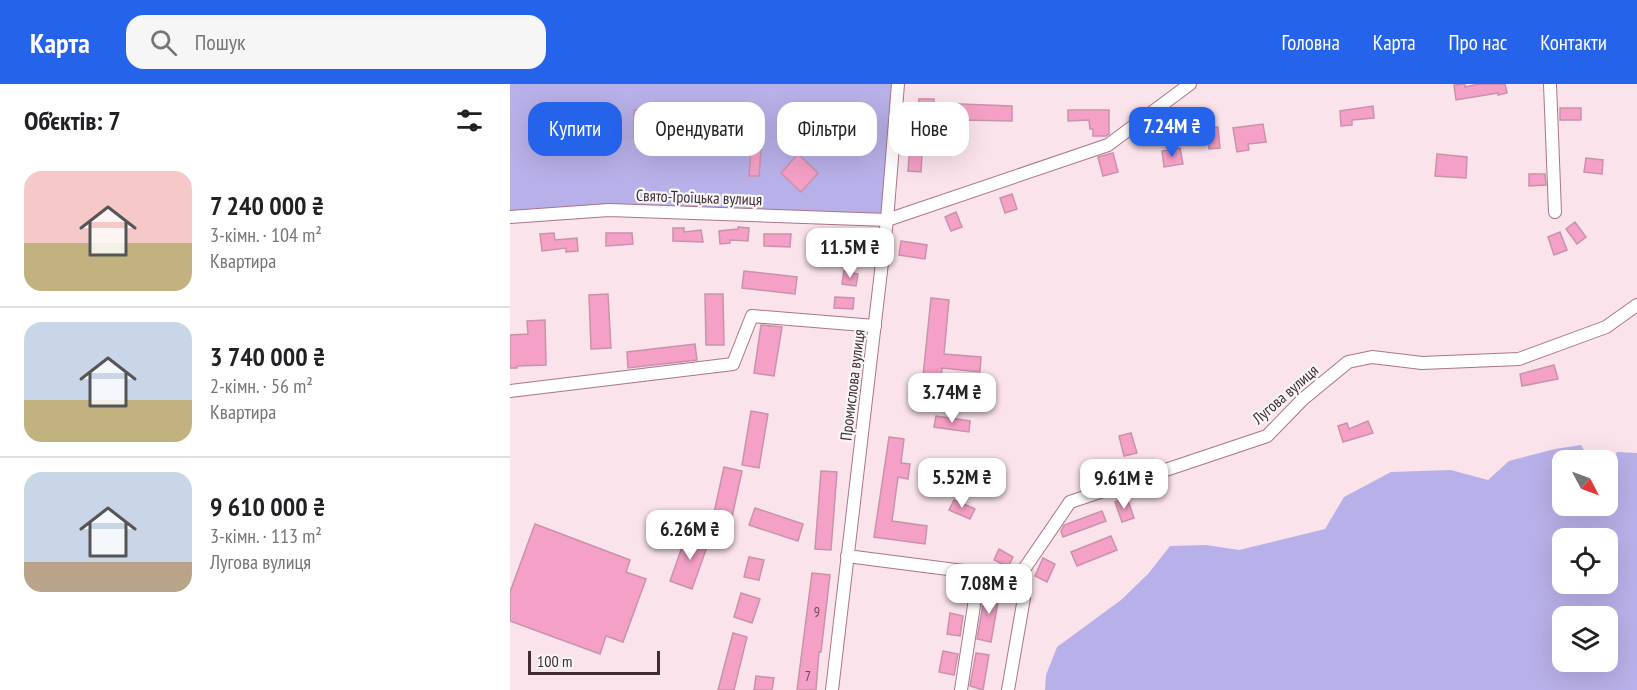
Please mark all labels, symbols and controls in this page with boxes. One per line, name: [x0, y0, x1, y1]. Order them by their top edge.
search box: [126, 15, 546, 69]
text: Карта: [30, 24, 90, 61]
icon: search: [147, 26, 180, 59]
text: Пошук: [195, 28, 246, 56]
text: Головна: [1282, 29, 1340, 56]
text: Карта: [1373, 29, 1416, 56]
text: Про нас: [1449, 29, 1507, 56]
text: Контакти: [1540, 29, 1607, 56]
chip: Купити: [528, 102, 622, 156]
chip: Орендувати: [634, 102, 765, 156]
chip: Фільтри: [777, 102, 877, 156]
chip: Нове: [889, 102, 969, 156]
text: Об’єктів: 7: [24, 104, 121, 137]
icon: filters: [453, 104, 486, 137]
pin: 7.24M ₴: [1117, 107, 1227, 158]
text: 7.24M ₴: [1143, 113, 1201, 139]
street label: Свято-Троїцька вулиця: [636, 185, 762, 209]
text: 7 240 000 ₴: [210, 189, 324, 222]
icon: home: [72, 195, 144, 267]
text: 3-кімн. · 104 m²: [210, 222, 322, 248]
pin: 11.5M ₴: [795, 228, 905, 279]
text: 11.5M ₴: [820, 234, 880, 260]
text: Квартира: [210, 248, 276, 274]
street label: Промислова вулиця: [835, 328, 869, 442]
text: 3 740 000 ₴: [210, 340, 325, 373]
icon: home: [72, 346, 144, 418]
street label: Лугова вулиця: [1247, 360, 1322, 429]
text: 2-кімн. · 56 m²: [210, 373, 313, 399]
pin: 3.74M ₴: [897, 373, 1007, 424]
text: 3.74M ₴: [922, 379, 982, 405]
text: Квартира: [210, 399, 276, 425]
north arrow: [1552, 450, 1618, 516]
map controls: [1552, 450, 1618, 672]
pin: 5.52M ₴: [907, 458, 1017, 509]
pin: 9.61M ₴: [1069, 459, 1179, 510]
text: 5.52M ₴: [932, 464, 992, 490]
text: 9.61M ₴: [1094, 465, 1154, 491]
text: 9 610 000 ₴: [210, 490, 325, 523]
icon: home: [72, 496, 144, 568]
pin: 6.26M ₴: [635, 510, 745, 561]
text: 6.26M ₴: [660, 516, 720, 542]
text: 3-кімн. · 113 m²: [210, 523, 322, 549]
button: locate: [1552, 528, 1618, 594]
text: Лугова вулиця: [210, 549, 311, 575]
pin: 7.08M ₴: [934, 564, 1044, 615]
text: 7.08M ₴: [960, 570, 1018, 596]
house number: 9: [814, 603, 820, 621]
button: layers: [1552, 606, 1618, 672]
scale bar: [528, 648, 660, 676]
text: 100 m: [537, 651, 572, 671]
house number: 7: [805, 667, 811, 685]

